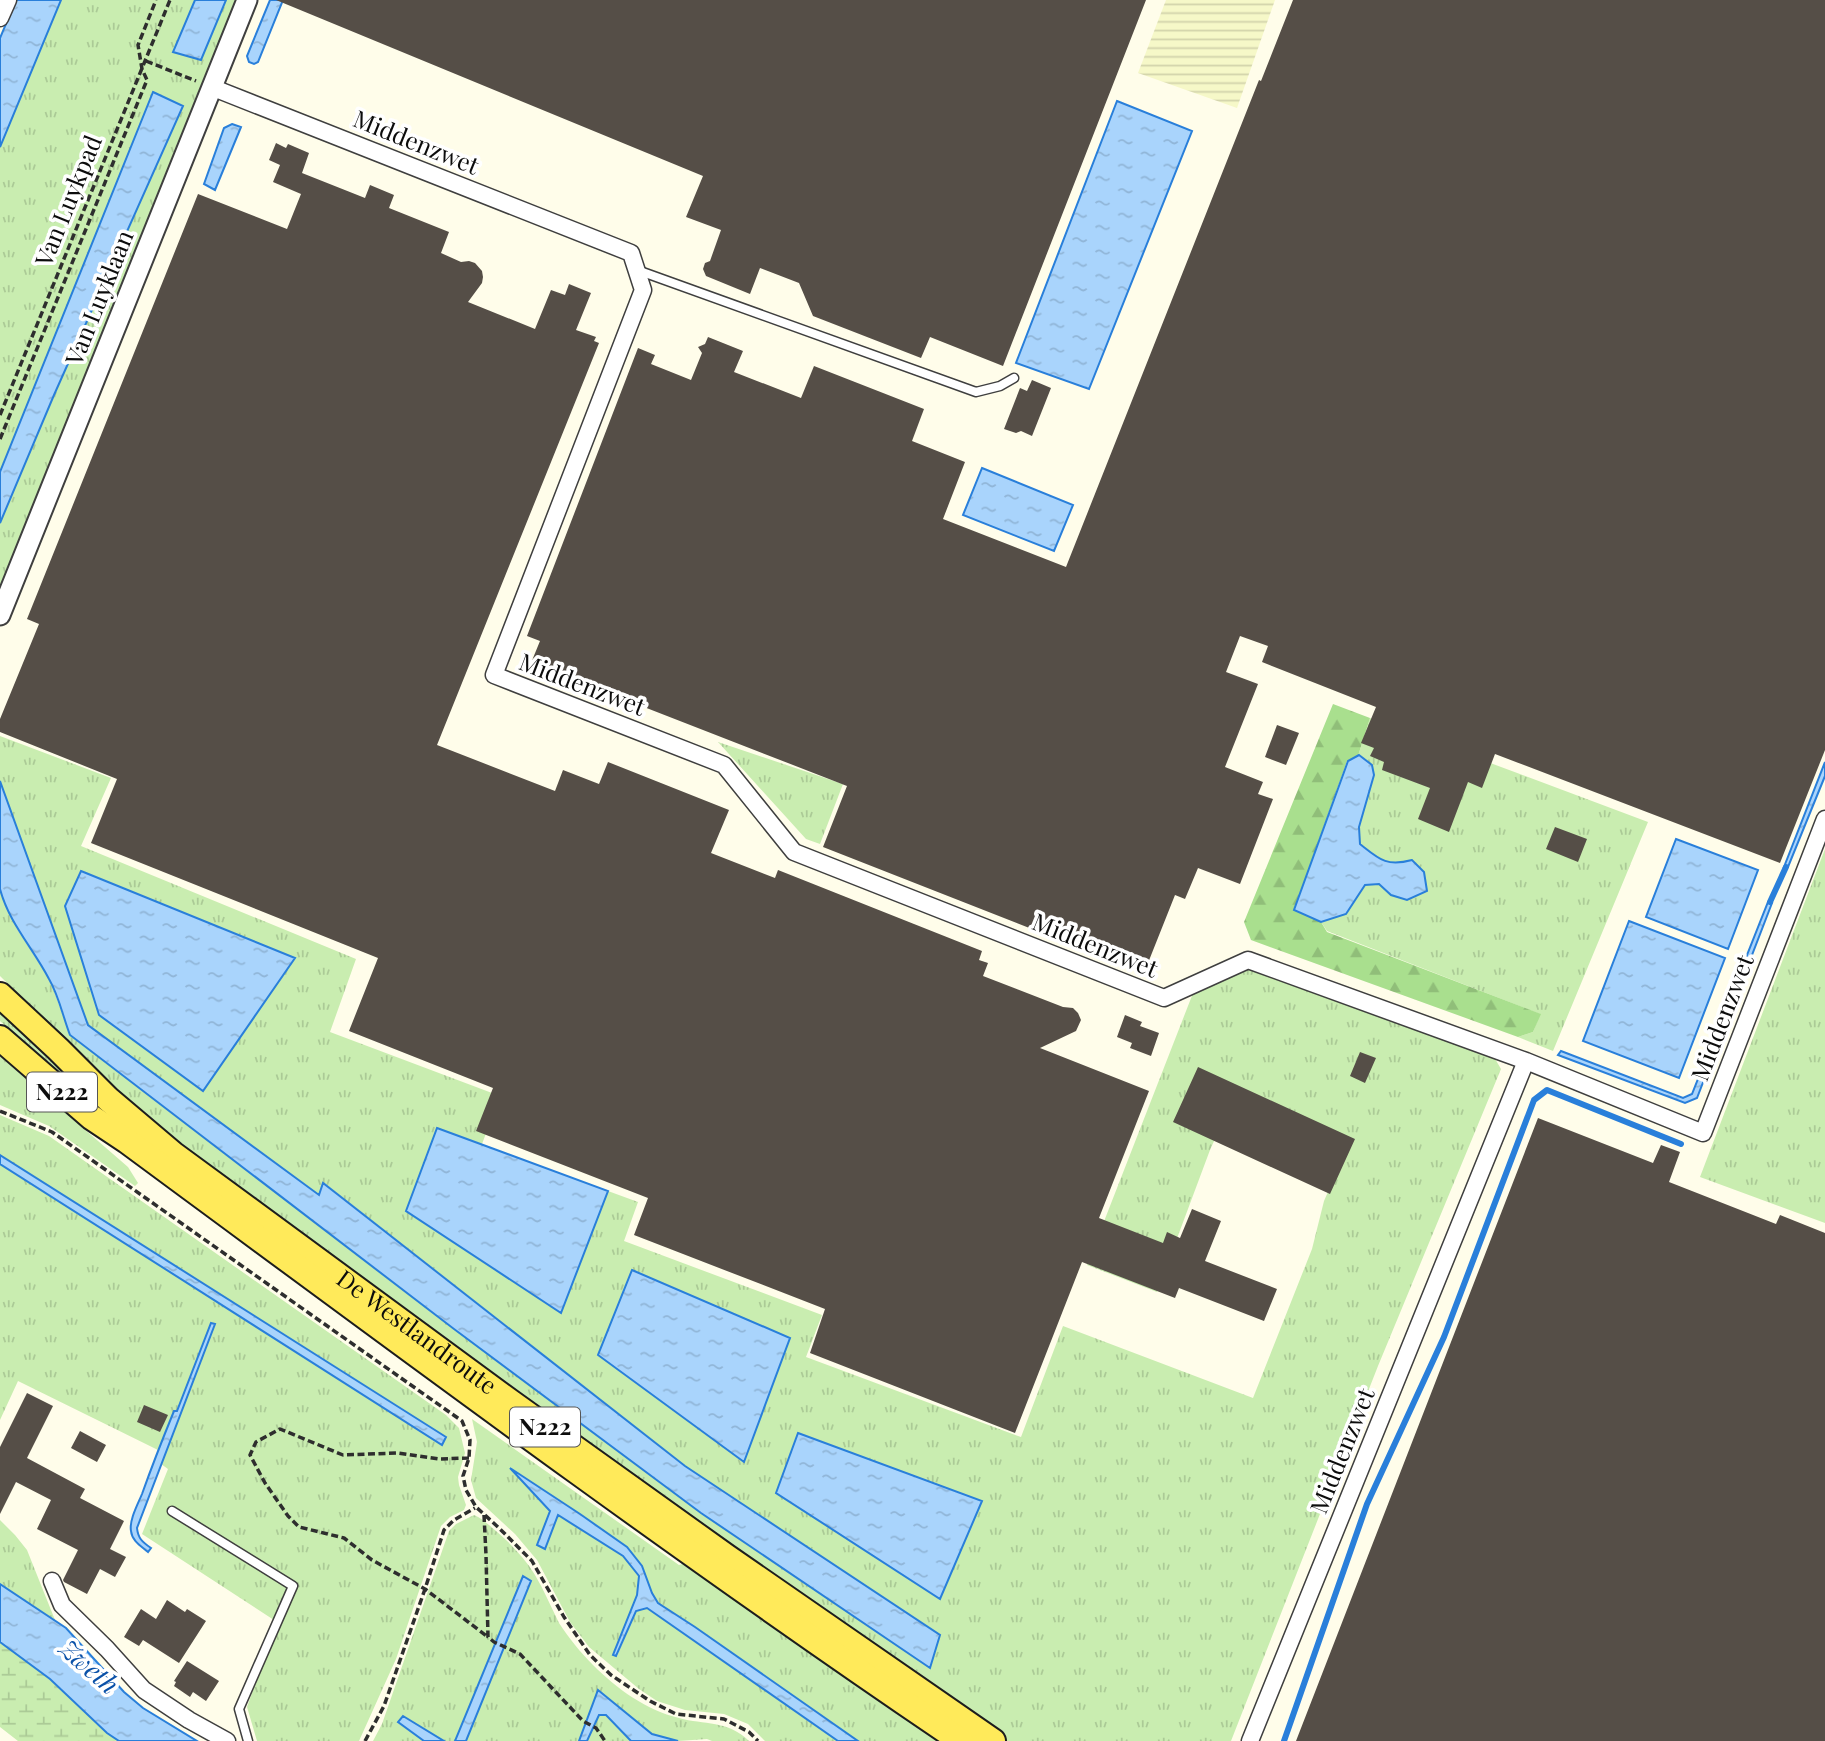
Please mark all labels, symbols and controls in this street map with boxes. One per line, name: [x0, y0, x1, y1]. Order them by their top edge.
street label: Middenzwet: [349, 101, 485, 181]
street label: Van Luykpad: [26, 130, 108, 271]
street label: Van Luyklaan: [56, 225, 140, 370]
street label: Middenzwet: [515, 644, 651, 722]
street label: Middenzwet: [1028, 904, 1164, 984]
street label: Middenzwet: [1682, 949, 1760, 1085]
road number: N222: [27, 1072, 97, 1112]
street label: De Westlandroute: [331, 1262, 504, 1401]
street label: Middenzwet: [1301, 1382, 1381, 1518]
road number: N222: [510, 1408, 580, 1446]
water label: Zweth: [51, 1629, 127, 1701]

